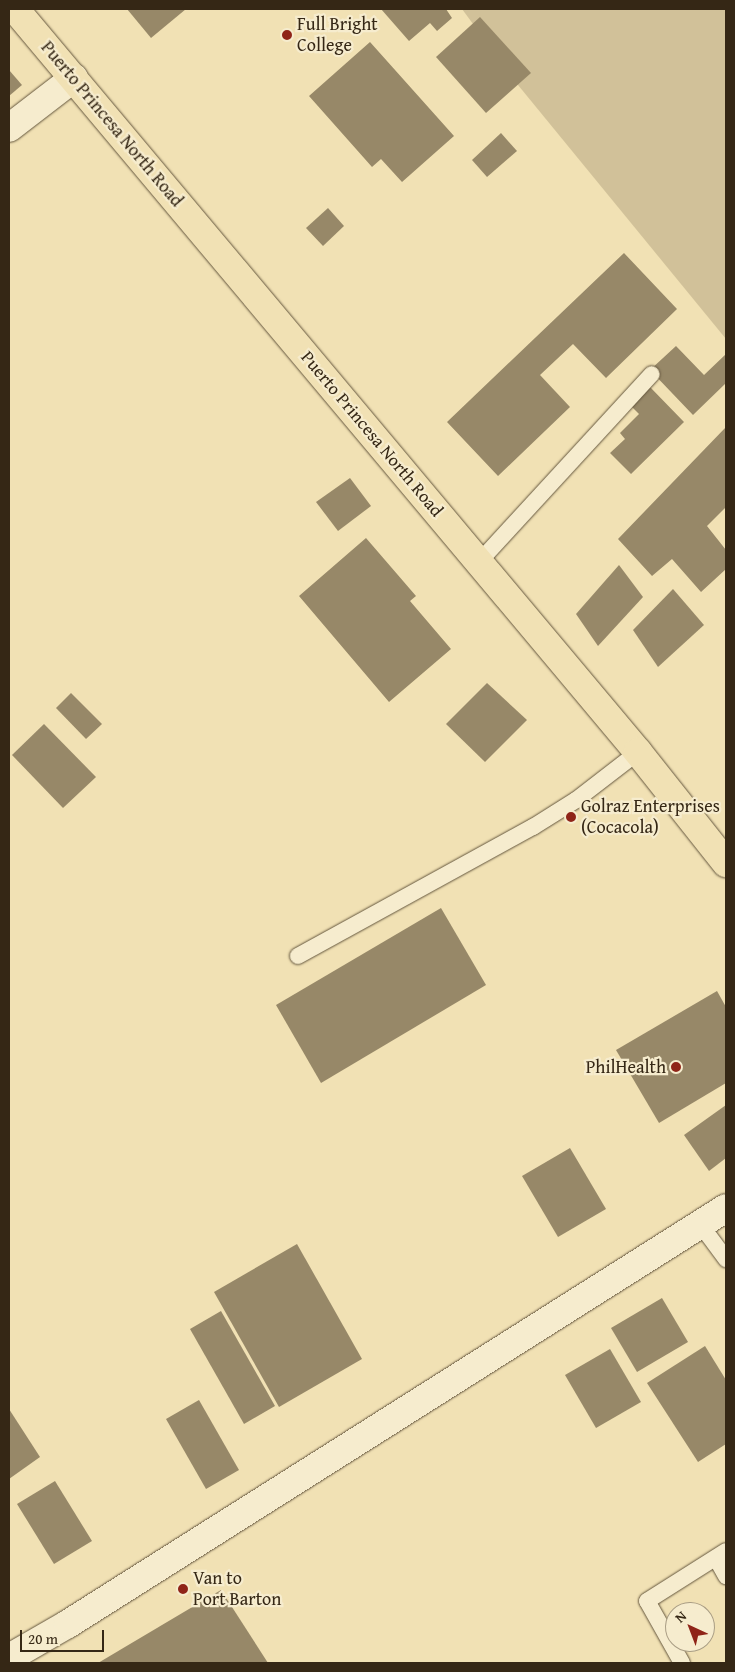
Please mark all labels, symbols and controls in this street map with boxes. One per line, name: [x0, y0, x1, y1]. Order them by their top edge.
place label: Full Bright College: [297, 14, 378, 56]
marker: Full Bright College: [281, 29, 293, 41]
street label: Puerto Princesa North Road: [36, 37, 188, 211]
street label: Puerto Princesa North Road: [296, 347, 448, 521]
place label: Golraz Enterprises (Cocacola): [581, 796, 720, 839]
marker: Golraz Enterprises (Cocacola): [565, 811, 577, 823]
place label: PhilHealth: [586, 1056, 666, 1078]
marker: PhilHealth: [670, 1061, 682, 1073]
place label: Van to Port Barton: [193, 1568, 281, 1610]
marker: Van to Port Barton: [177, 1583, 189, 1595]
north arrow: [665, 1602, 715, 1652]
text: N: [670, 1606, 691, 1627]
scale bar: [22, 1620, 106, 1652]
text: 20 m: [28, 1628, 58, 1649]

